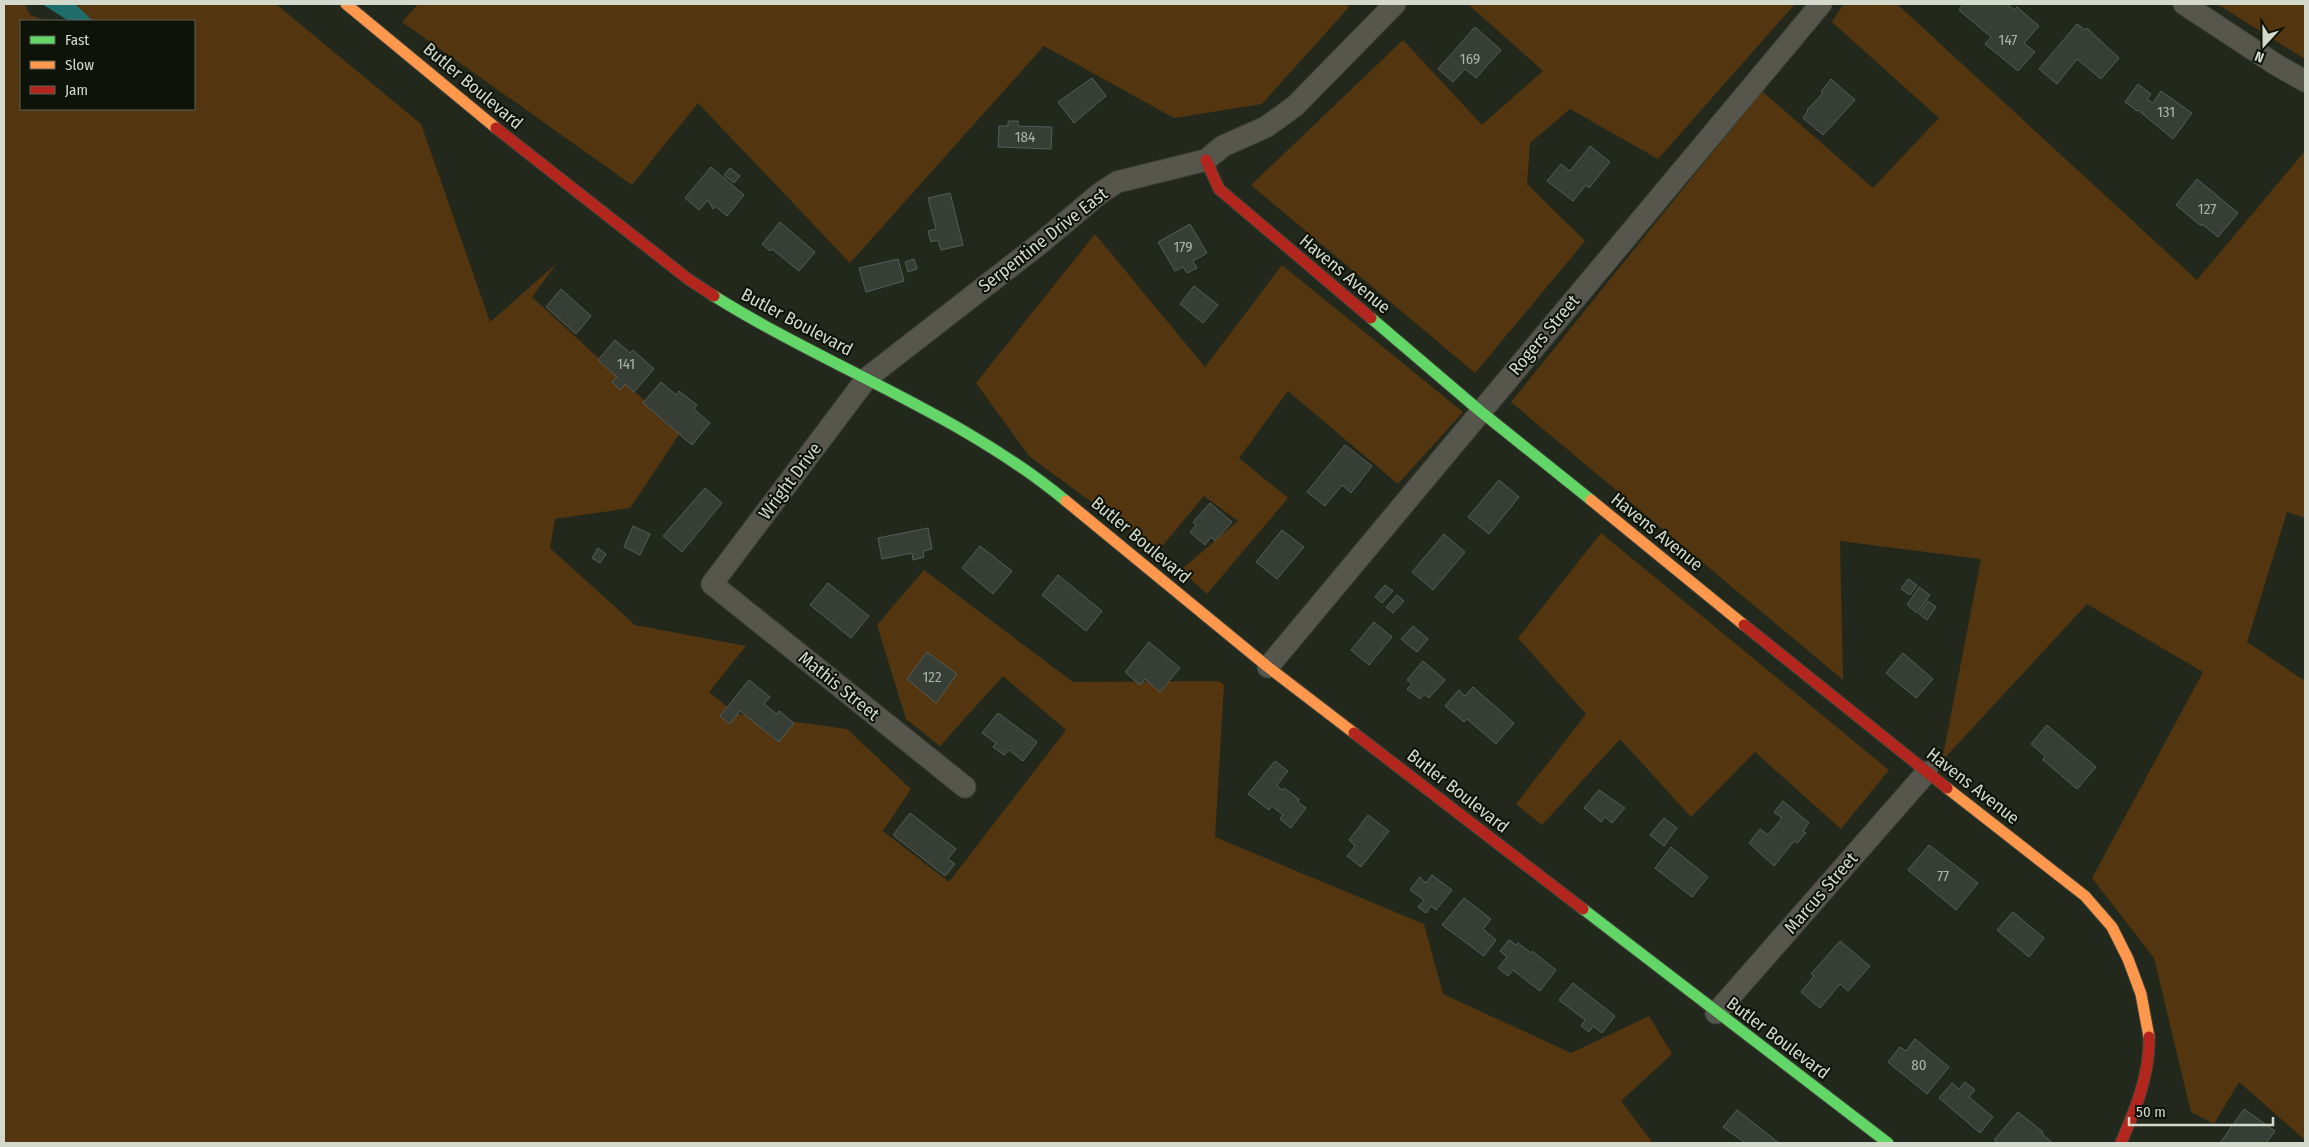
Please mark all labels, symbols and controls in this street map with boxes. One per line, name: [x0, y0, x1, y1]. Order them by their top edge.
legend: [20, 20, 195, 110]
north arrow: [2239, 20, 2289, 70]
text: Fast: [65, 31, 89, 49]
house number: 147: [1999, 31, 2017, 49]
street label: Butler Boulevard: [419, 38, 527, 134]
text: N: [2253, 47, 2266, 66]
house number: 169: [1460, 50, 1480, 68]
text: Slow: [65, 56, 94, 74]
text: Jam: [65, 81, 88, 99]
house number: 131: [2157, 103, 2175, 121]
house number: 184: [1015, 128, 1035, 146]
street label: Serpentine Drive East: [974, 183, 1112, 297]
house number: 127: [2198, 200, 2216, 218]
street label: Havens Avenue: [1295, 230, 1395, 318]
house number: 179: [1174, 238, 1193, 256]
street label: Butler Boulevard: [737, 283, 857, 361]
street label: Rogers Street: [1504, 290, 1584, 380]
house number: 141: [617, 355, 635, 373]
street label: Wright Drive: [754, 438, 826, 524]
street label: Havens Avenue: [1607, 488, 1707, 576]
street label: Butler Boulevard: [1087, 492, 1195, 588]
street label: Mathis Street: [794, 647, 884, 725]
house number: 122: [922, 668, 942, 686]
street label: Havens Avenue: [1922, 743, 2024, 829]
street label: Butler Boulevard: [1403, 744, 1513, 838]
street label: Marcus Street: [1780, 848, 1862, 938]
house number: 77: [1937, 867, 1949, 885]
street label: Butler Boulevard: [1722, 992, 1834, 1084]
house number: 80: [1911, 1056, 1927, 1074]
scale bar: [2129, 1094, 2273, 1126]
text: 50 m: [2136, 1103, 2166, 1121]

